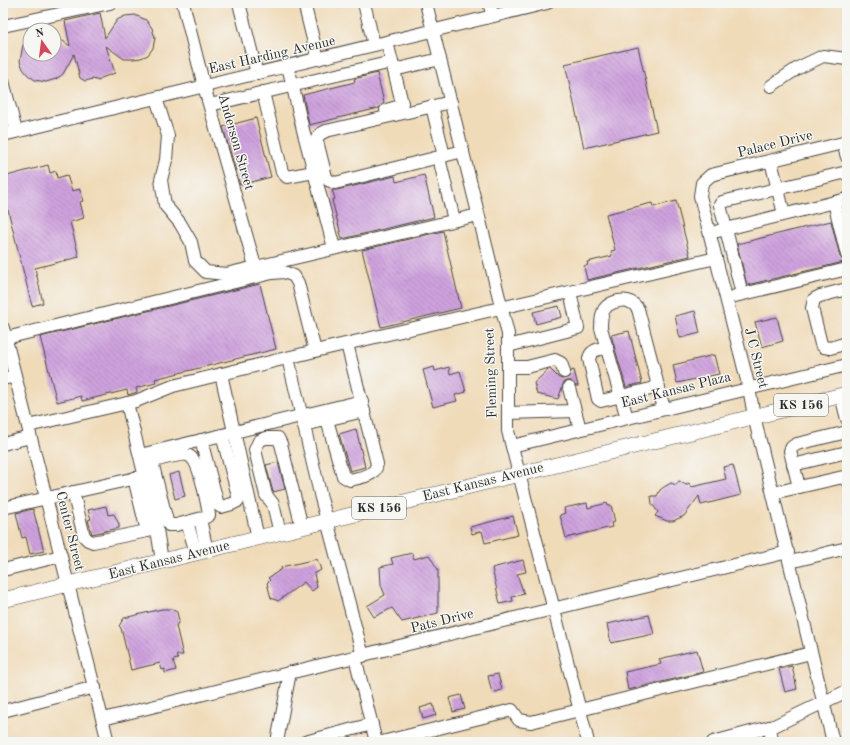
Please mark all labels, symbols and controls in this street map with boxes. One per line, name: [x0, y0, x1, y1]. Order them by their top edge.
north arrow: [22, 22, 62, 62]
text: N: [35, 27, 46, 40]
street label: East Harding Avenue: [207, 34, 337, 76]
street label: Anderson Street: [216, 92, 256, 192]
street label: Palace Drive: [736, 128, 814, 160]
street label: J C Street: [742, 326, 770, 390]
street label: Fleming Street: [482, 327, 500, 419]
street label: East Kansas Plaza: [620, 370, 733, 410]
road number: KS 156: [774, 394, 828, 416]
street label: East Kansas Avenue: [421, 460, 545, 504]
street label: Center Street: [53, 490, 87, 572]
road number: KS 156: [352, 497, 406, 519]
street label: East Kansas Avenue: [107, 538, 231, 582]
street label: Pats Drive: [409, 606, 475, 636]

